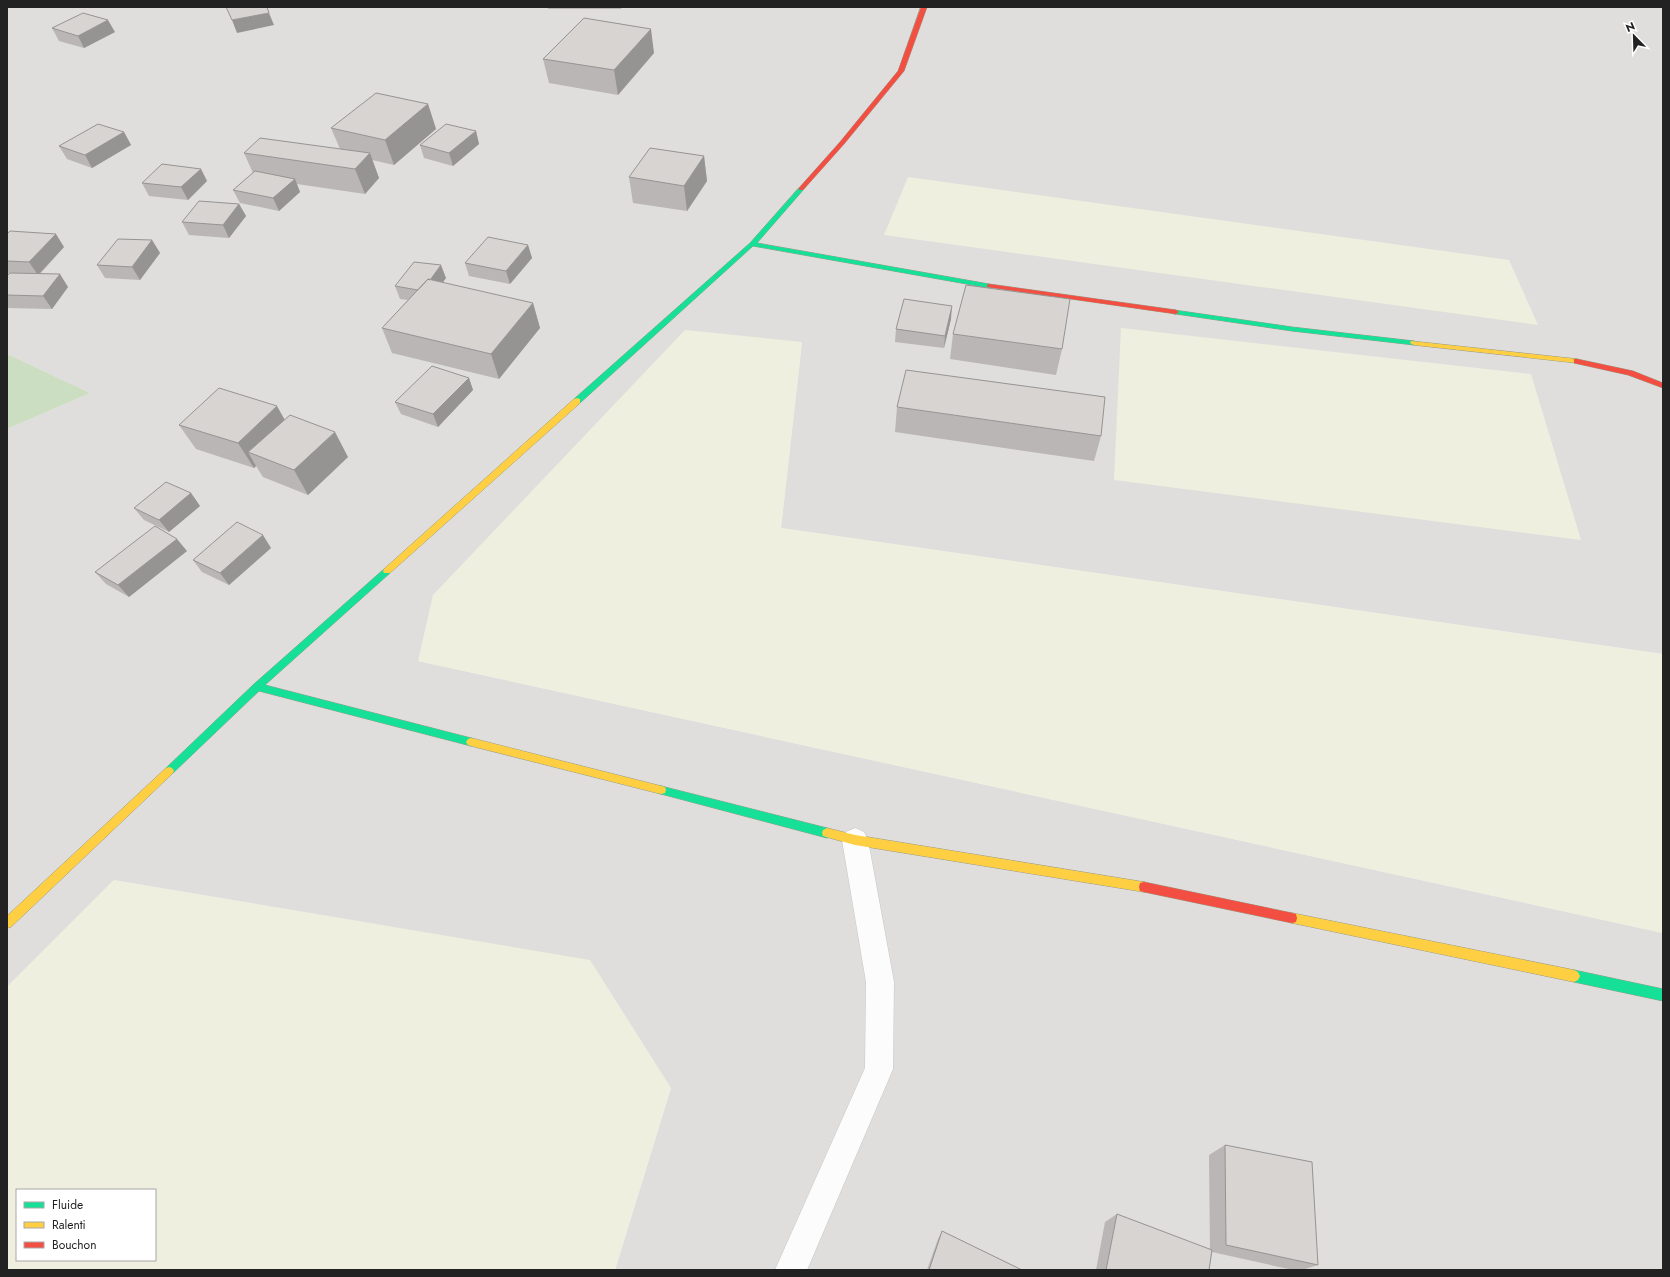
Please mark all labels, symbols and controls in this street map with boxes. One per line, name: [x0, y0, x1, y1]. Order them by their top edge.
north arrow: [1614, 16, 1654, 56]
text: N: [1623, 18, 1637, 36]
legend: [16, 1189, 156, 1261]
text: Fluide: [52, 1196, 83, 1214]
text: Ralenti: [52, 1216, 86, 1234]
text: Bouchon: [52, 1236, 96, 1254]

